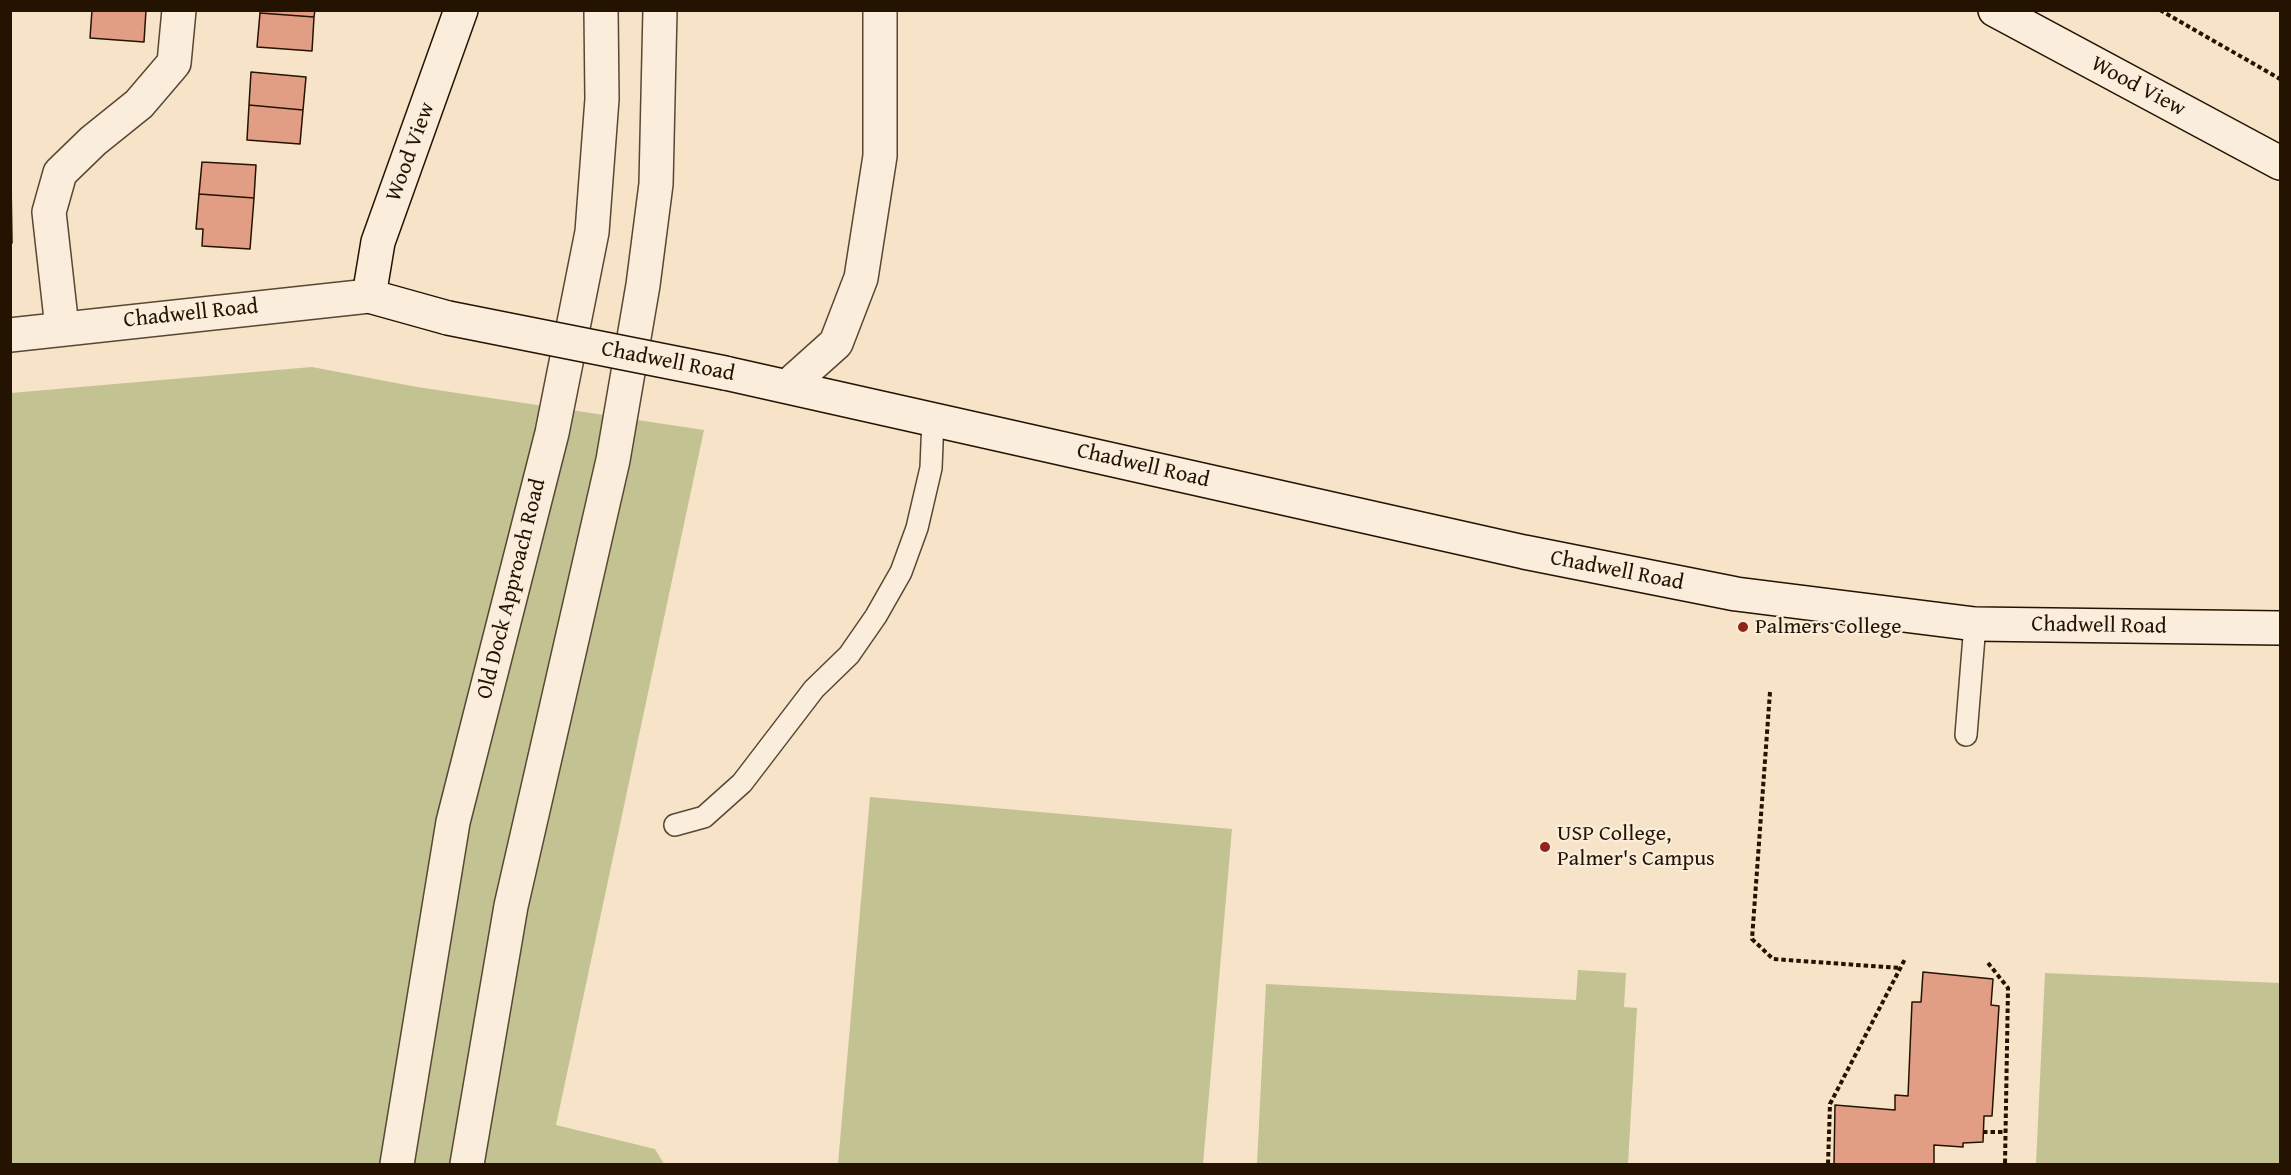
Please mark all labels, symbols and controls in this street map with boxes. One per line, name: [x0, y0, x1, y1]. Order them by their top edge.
street label: Wood View: [2086, 51, 2190, 123]
street label: Wood View: [381, 99, 441, 205]
street label: Chadwell Road: [122, 294, 260, 334]
street label: Chadwell Road: [599, 336, 737, 388]
street label: Chadwell Road: [1074, 438, 1212, 494]
street label: Old Dock Approach Road: [472, 476, 552, 702]
street label: Chadwell Road: [1548, 545, 1686, 597]
street label: Chadwell Road: [2031, 612, 2167, 640]
place label: Palmers College: [1755, 614, 1901, 640]
marker: Palmers College: [1736, 620, 1750, 634]
place label: USP College, Palmer's Campus: [1557, 821, 1715, 872]
marker: USP College, Palmer's Campus: [1538, 840, 1552, 854]

